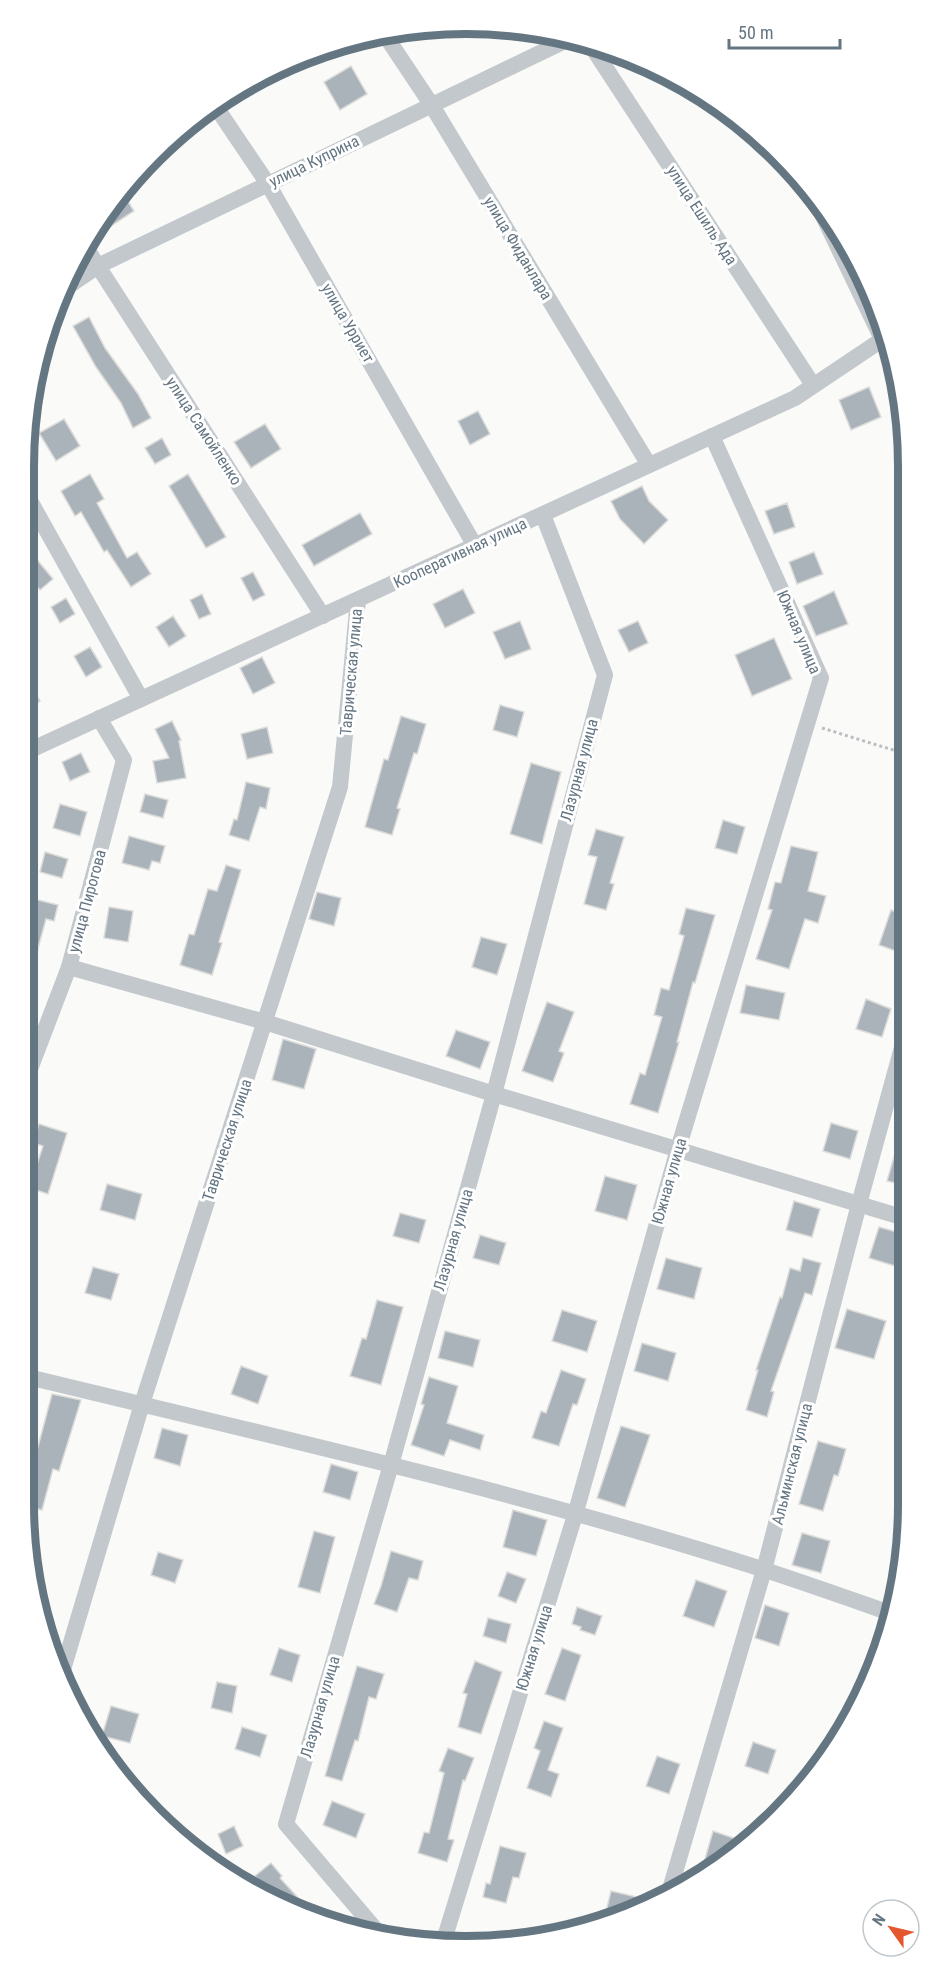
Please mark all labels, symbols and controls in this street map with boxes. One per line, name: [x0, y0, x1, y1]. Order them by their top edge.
scale bar: [729, 12, 840, 50]
text: 50 m: [738, 22, 773, 43]
street label: улица Куприна: [266, 131, 362, 191]
street label: улица Ешиль Ада: [663, 162, 741, 268]
street label: улица Фиданлара: [480, 193, 556, 303]
street label: улица Урриет: [318, 280, 378, 366]
street label: улица Самойленко: [162, 373, 246, 489]
street label: Кооперативная улица: [390, 514, 530, 592]
street label: Южная улица: [773, 587, 825, 677]
street label: Таврическая улица: [336, 608, 366, 736]
street label: Лазурная улица: [556, 717, 602, 823]
street label: улица Пирогова: [64, 847, 110, 955]
street label: Таврическая улица: [198, 1077, 256, 1203]
street label: Южная улица: [648, 1136, 690, 1226]
street label: Лазурная улица: [429, 1187, 477, 1293]
street label: Альминская улица: [768, 1401, 816, 1527]
street label: Южная улица: [512, 1603, 556, 1693]
street label: Лазурная улица: [296, 1654, 344, 1760]
north arrow: [861, 1898, 921, 1958]
text: N: [868, 1911, 890, 1929]

